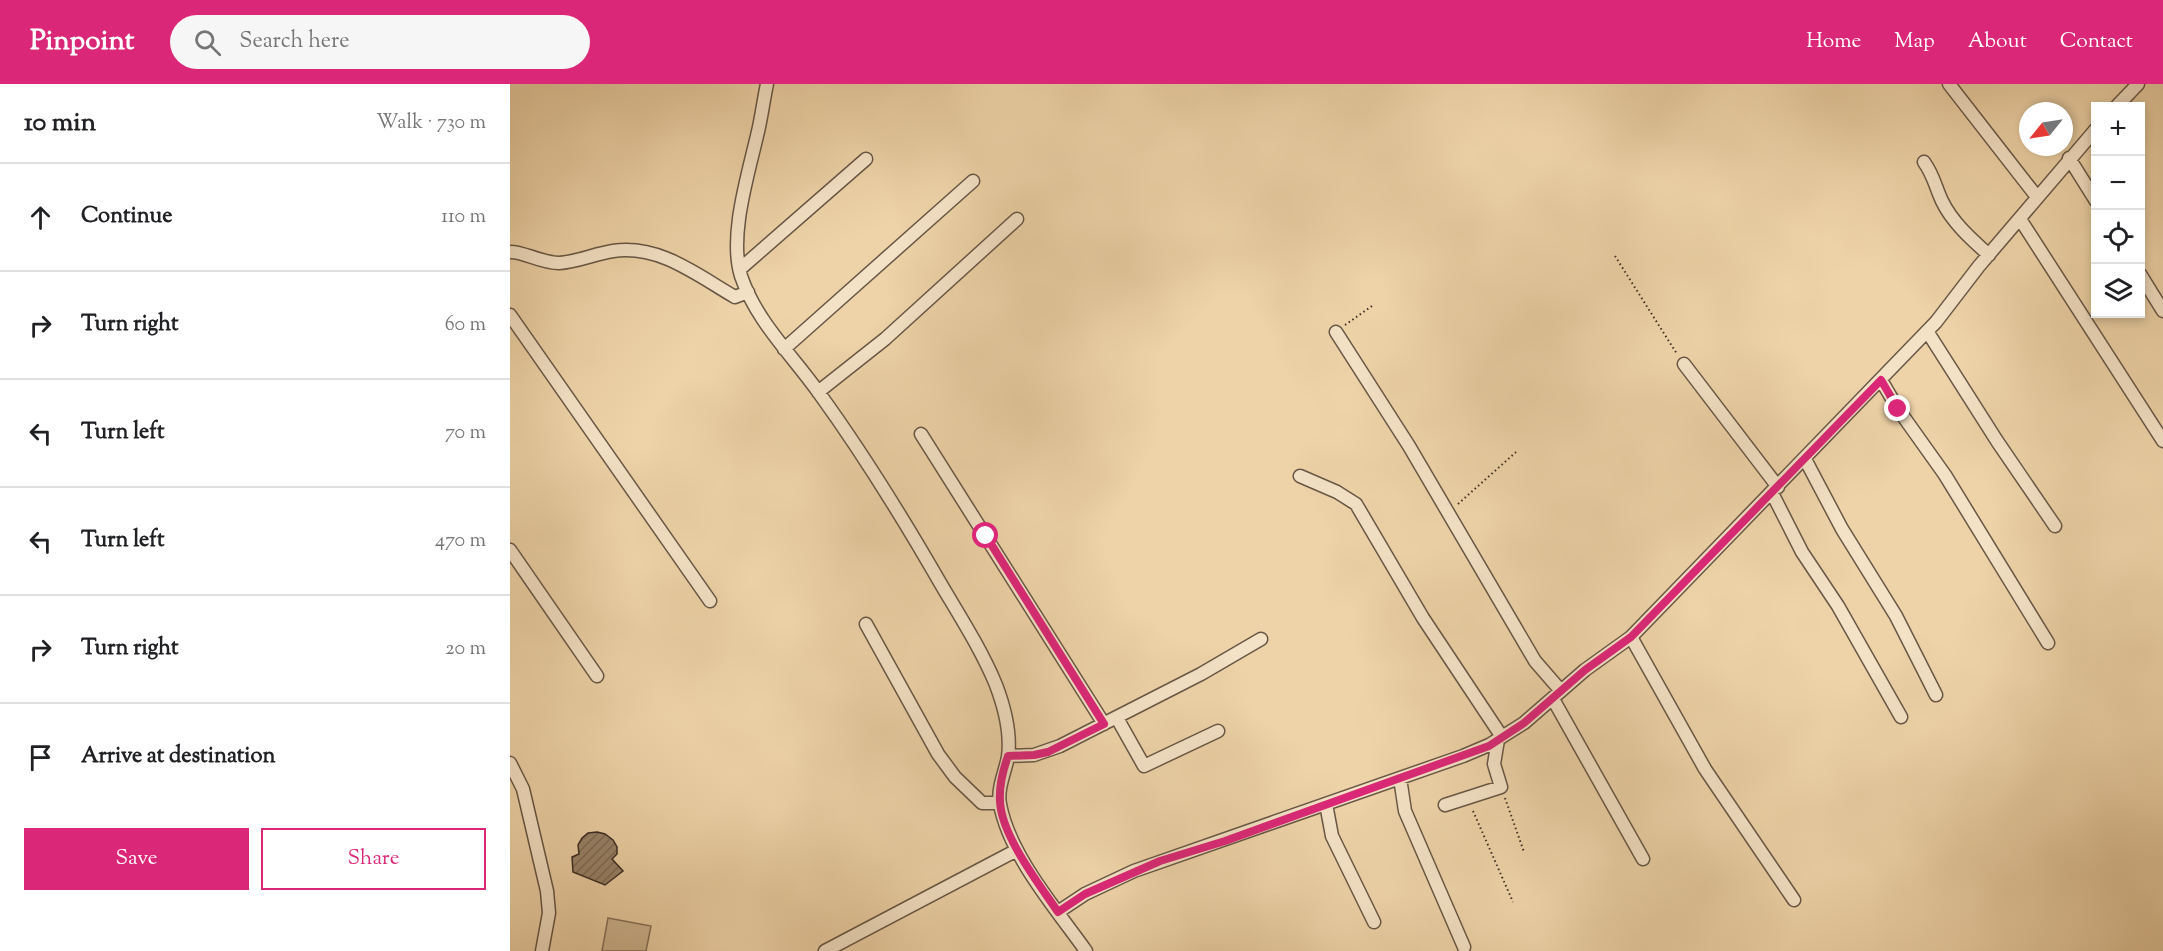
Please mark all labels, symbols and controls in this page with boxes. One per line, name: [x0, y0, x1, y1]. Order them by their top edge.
search box: [170, 15, 590, 69]
text: Pinpoint: [30, 22, 134, 62]
icon: search: [191, 26, 224, 59]
text: Search here: [239, 26, 350, 58]
text: Home: [1806, 27, 1861, 57]
text: Map: [1894, 27, 1935, 57]
text: About: [1968, 27, 2027, 57]
text: Contact: [2060, 27, 2133, 57]
north arrow: [2019, 102, 2073, 156]
map controls: [2091, 102, 2145, 318]
button: +: [2091, 102, 2145, 156]
text: 10 min: [24, 105, 96, 142]
text: Walk · 730 m: [376, 109, 486, 138]
button: −: [2091, 156, 2145, 210]
icon: ahead: [24, 201, 57, 234]
text: Continue: [81, 201, 172, 233]
text: 110 m: [441, 203, 486, 232]
button: locate: [2091, 210, 2145, 264]
button: layers: [2091, 264, 2145, 318]
icon: right: [24, 309, 57, 342]
text: Turn right: [81, 309, 178, 341]
text: 60 m: [445, 311, 486, 340]
route end: [1884, 395, 1910, 421]
icon: left: [24, 417, 57, 450]
text: Turn left: [81, 417, 164, 449]
text: 70 m: [445, 419, 486, 448]
route start: [972, 522, 998, 548]
icon: left: [24, 525, 57, 558]
text: Turn left: [81, 525, 164, 557]
text: 470 m: [435, 527, 486, 556]
icon: right: [24, 633, 57, 666]
text: Turn right: [81, 633, 178, 665]
text: 20 m: [445, 635, 486, 664]
icon: arrive: [24, 741, 57, 774]
text: Arrive at destination: [81, 741, 276, 773]
button: Save: [24, 828, 249, 890]
button: Share: [261, 828, 486, 890]

